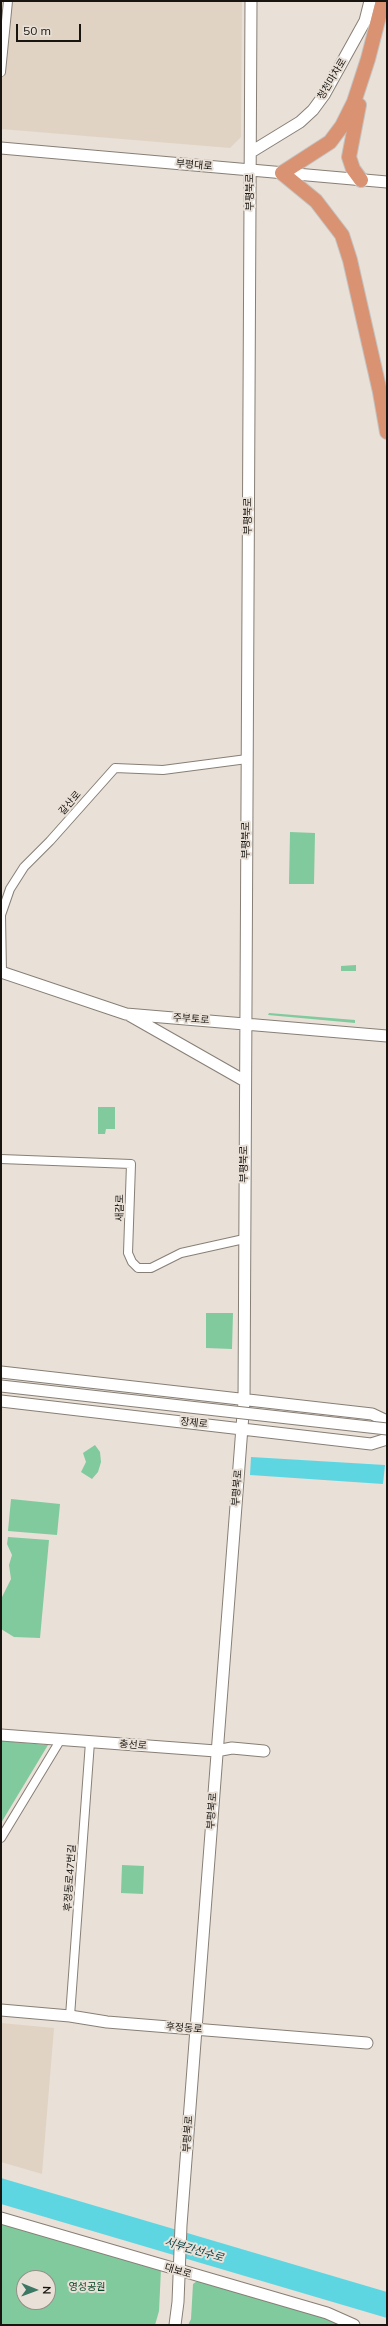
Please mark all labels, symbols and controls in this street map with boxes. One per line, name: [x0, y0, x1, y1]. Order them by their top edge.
scale bar: [18, 16, 83, 42]
text: 50 m: [23, 23, 51, 38]
street label: 청천마차로: [315, 56, 349, 102]
street label: 부평대로: [175, 157, 213, 173]
street label: 부평북로: [244, 174, 256, 210]
street label: 부평북로: [242, 498, 254, 534]
street label: 갈산로: [56, 789, 84, 817]
street label: 부평북로: [240, 822, 252, 858]
street label: 주부토로: [172, 1012, 210, 1026]
street label: 부평북로: [238, 1146, 250, 1182]
street label: 새갈로: [114, 1194, 126, 1222]
street label: 장제로: [180, 1416, 208, 1430]
street label: 부평북로: [229, 1469, 245, 1507]
street label: 충선로: [119, 1738, 147, 1752]
street label: 부평북로: [205, 1792, 219, 1830]
street label: 후정동로47번길: [62, 1844, 78, 1912]
street label: 후정동로: [165, 2020, 203, 2036]
street label: 부평북로: [181, 2115, 195, 2153]
water label: 서부간선수로: [163, 2235, 225, 2265]
street label: 대보로: [163, 2261, 193, 2281]
north arrow: [16, 2270, 56, 2310]
park label: 영성공원: [69, 2281, 105, 2293]
text: N: [40, 2286, 54, 2294]

